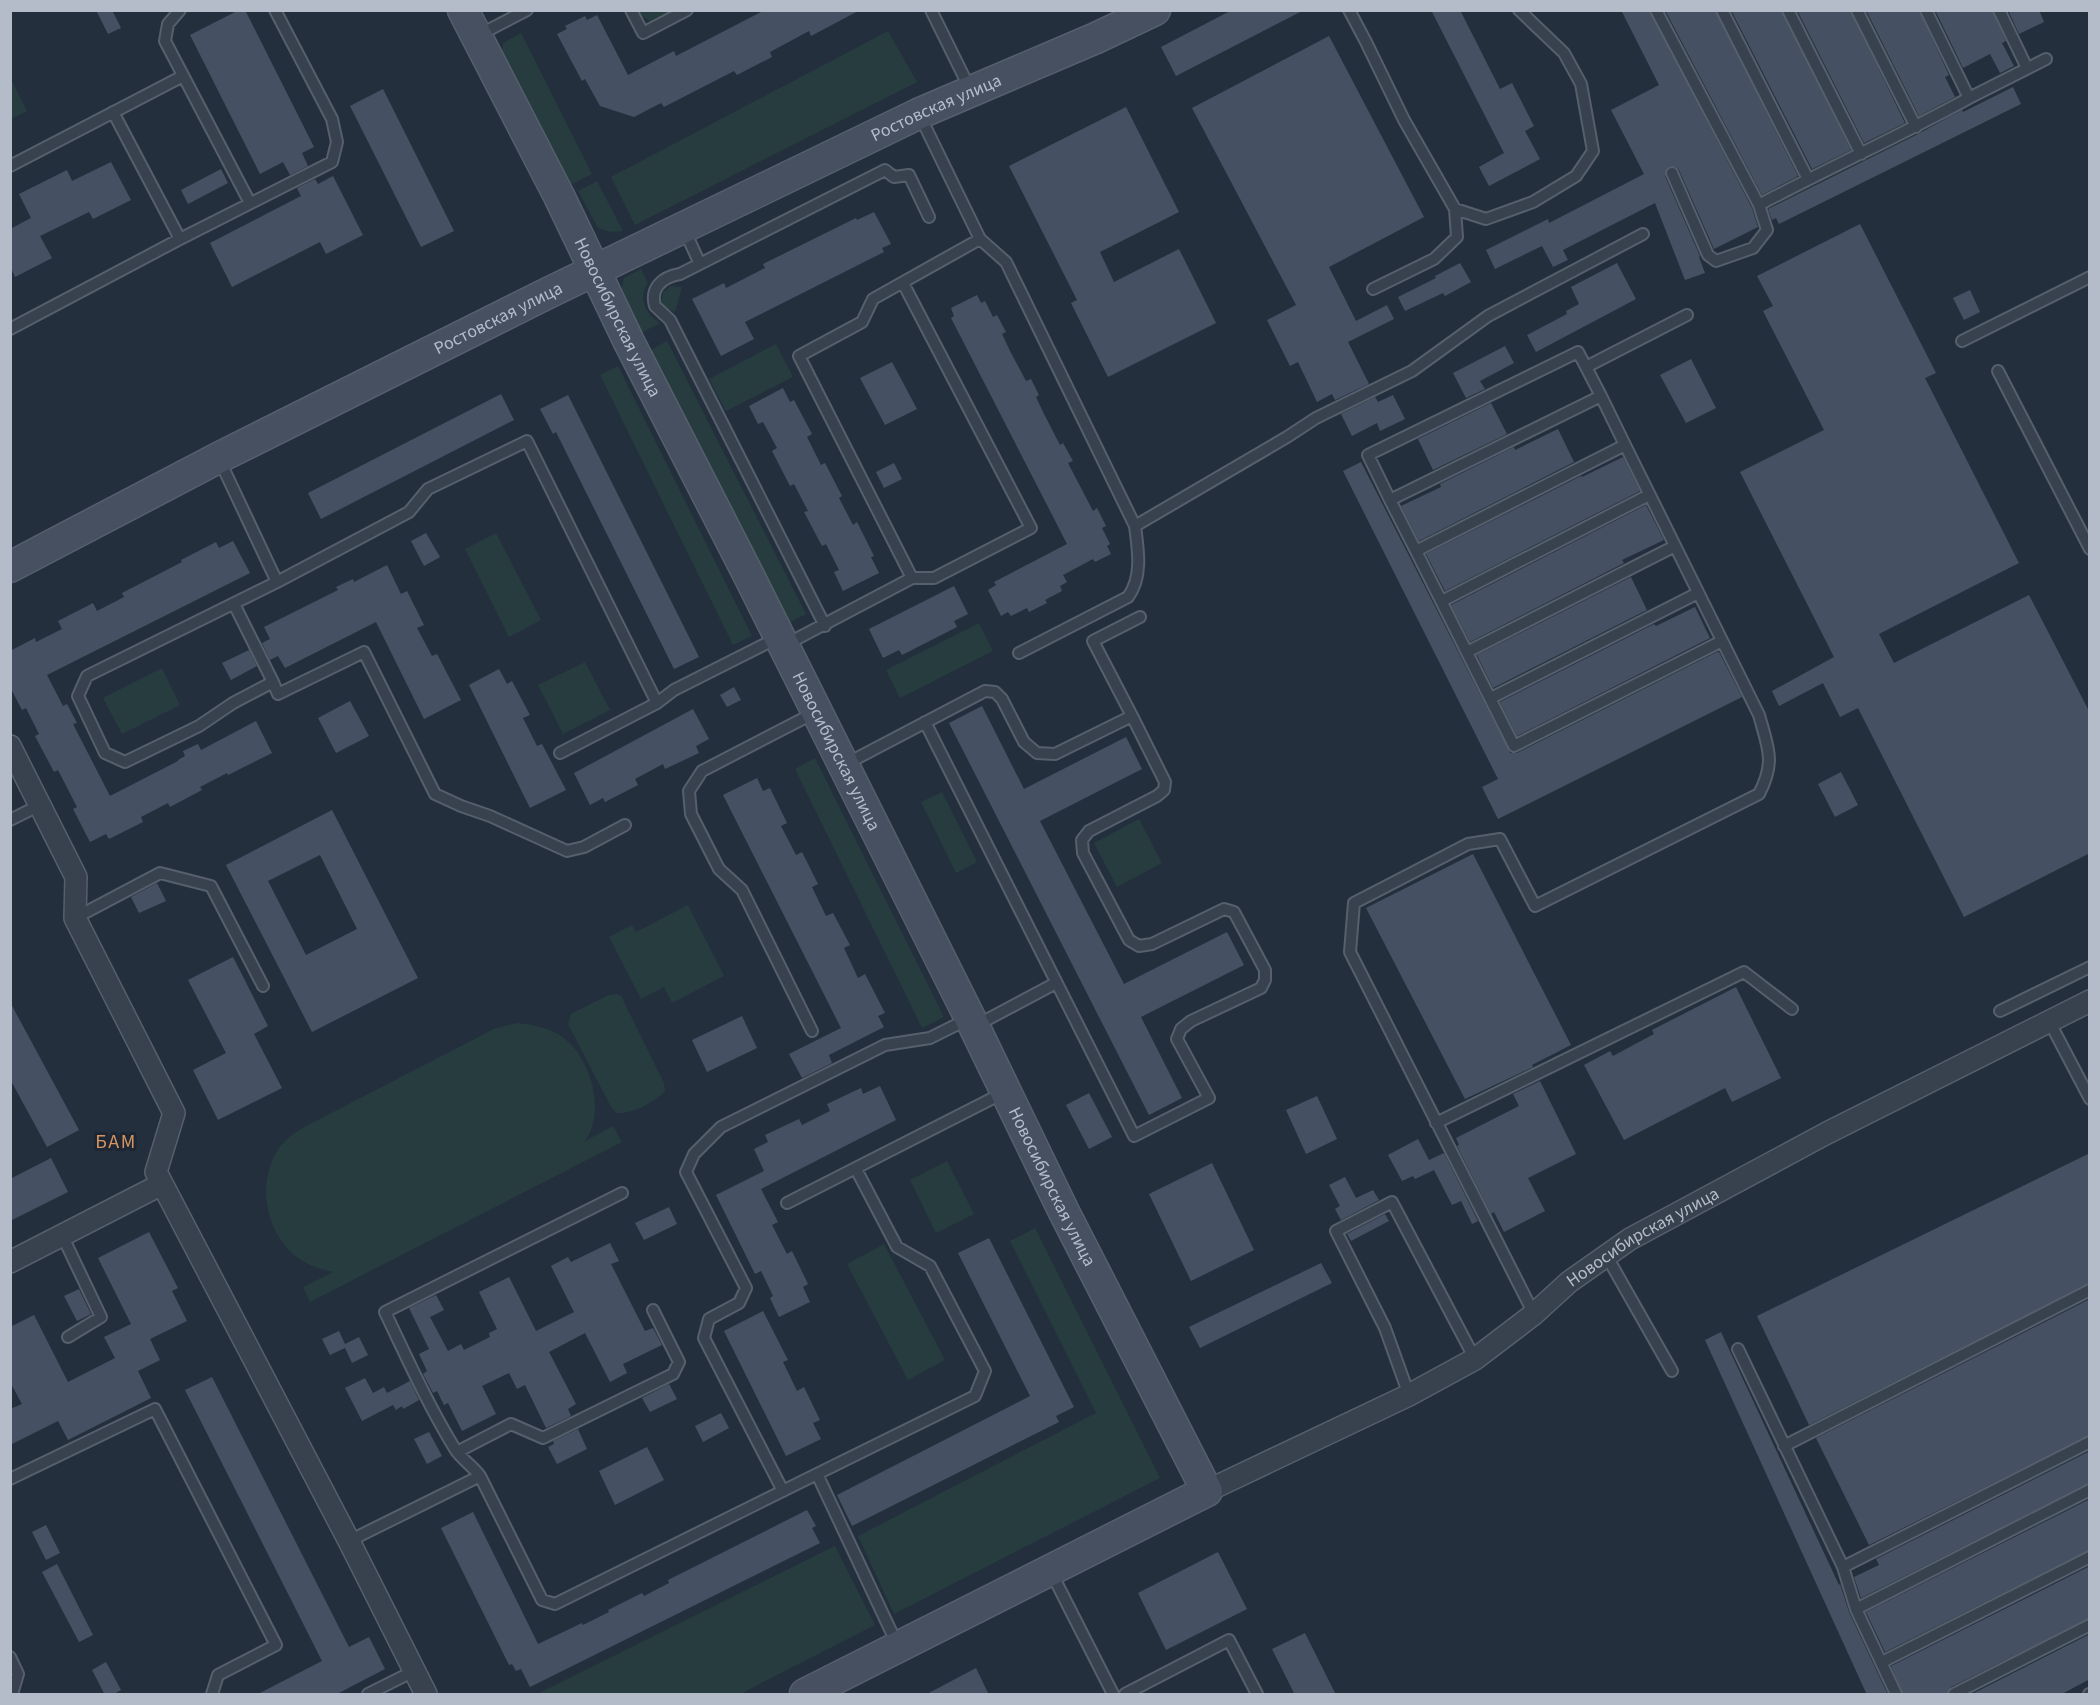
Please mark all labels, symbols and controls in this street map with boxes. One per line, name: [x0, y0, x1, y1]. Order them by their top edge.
street label: Ростовская улица: [867, 67, 1005, 148]
street label: Новосибирская улица: [568, 233, 668, 401]
street label: Ростовская улица: [430, 275, 567, 361]
street label: Новосибирская улица: [786, 667, 887, 835]
street label: Новосибирская улица: [1002, 1103, 1102, 1271]
district label: БАМ: [95, 1128, 137, 1156]
street label: Новосибирская улица: [1561, 1181, 1723, 1293]

